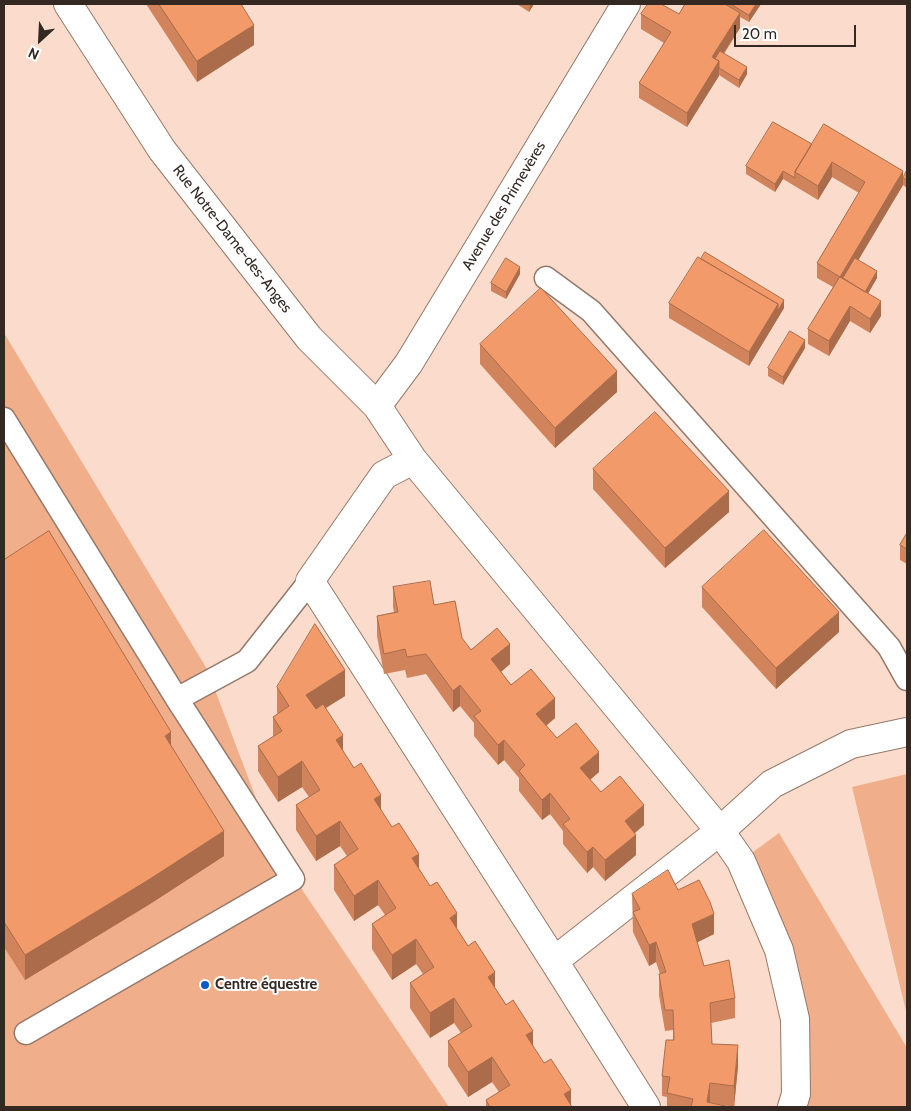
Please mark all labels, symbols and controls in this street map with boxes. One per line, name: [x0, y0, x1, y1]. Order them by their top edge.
north arrow: [15, 15, 65, 65]
scale bar: [736, 15, 858, 47]
text: 20 m: [742, 25, 777, 43]
text: N: [25, 43, 42, 64]
street label: Avenue des Primevères: [458, 138, 550, 274]
street label: Rue Notre-Dame-des-Anges: [169, 161, 295, 317]
place label: Centre équestre: [215, 976, 317, 994]
marker: Centre équestre: [199, 979, 211, 991]

